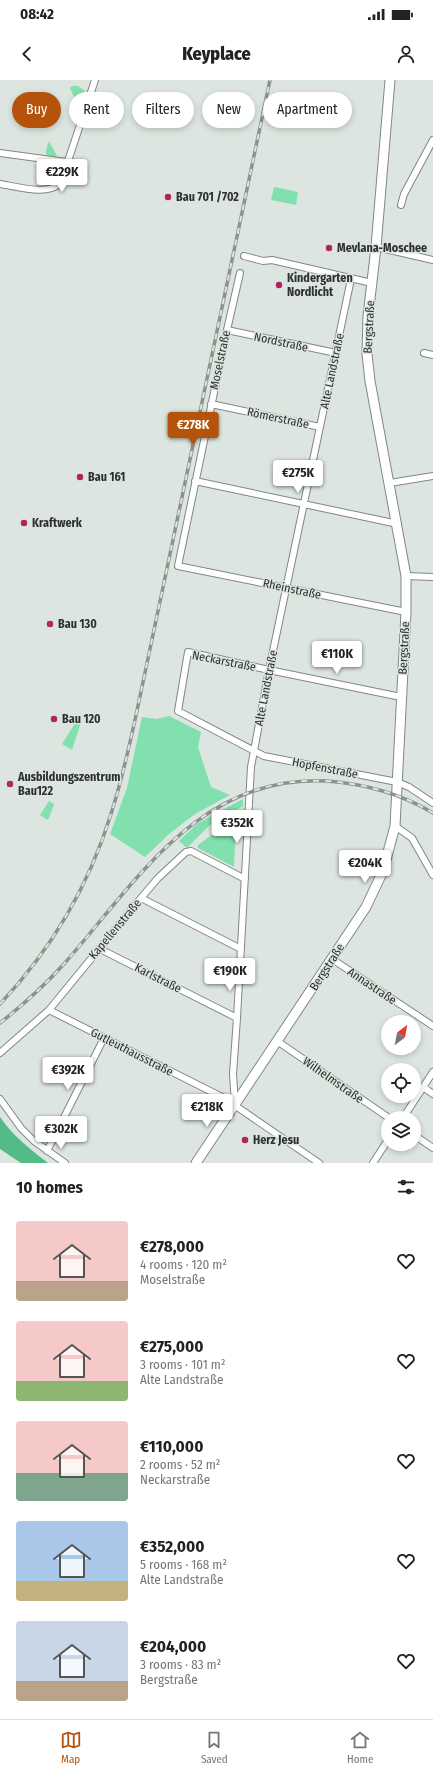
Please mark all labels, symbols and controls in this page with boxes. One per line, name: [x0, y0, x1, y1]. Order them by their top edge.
text: 08:42: [20, 5, 54, 23]
icon: back: [16, 43, 38, 65]
text: Keyplace: [182, 43, 251, 65]
icon: person: [395, 43, 417, 65]
chip: Buy: [12, 92, 61, 128]
chip: Rent: [69, 92, 124, 128]
chip: Filters: [132, 92, 194, 128]
chip: New: [202, 92, 255, 128]
chip: Apartment: [263, 92, 352, 128]
pin: €229K: [34, 159, 90, 193]
text: €229K: [45, 164, 79, 179]
place label: Bau 701 /702: [176, 190, 239, 204]
marker: Bau 701 /702: [163, 192, 173, 202]
place label: Mevlana-Moschee: [337, 241, 427, 255]
marker: Mevlana-Moschee: [324, 243, 334, 253]
place label: Kindergarten Nordlicht: [287, 271, 353, 299]
marker: Kindergarten Nordlicht: [274, 280, 284, 290]
street label: Bergstraße: [361, 300, 377, 354]
street label: Moselstraße: [207, 329, 233, 391]
street label: Nordstraße: [253, 329, 309, 355]
street label: Alte Landstraße: [317, 332, 347, 410]
street label: Römerstraße: [246, 405, 310, 431]
pin: €278K: [165, 412, 221, 446]
text: €278K: [177, 417, 209, 432]
pin: €275K: [270, 460, 326, 494]
text: €275K: [282, 465, 314, 480]
place label: Bau 161: [88, 470, 125, 484]
marker: Bau 161: [75, 472, 85, 482]
place label: Kraftwerk: [32, 516, 83, 530]
marker: Kraftwerk: [19, 518, 29, 528]
street label: Rheinstraße: [262, 576, 322, 602]
place label: Bau 130: [58, 617, 97, 631]
marker: Bau 130: [45, 619, 55, 629]
street label: Bergstraße: [396, 621, 412, 675]
pin: €110K: [309, 641, 365, 675]
text: €110K: [321, 646, 353, 661]
street label: Neckarstraße: [191, 648, 257, 674]
street label: Alte Landstraße: [252, 649, 280, 727]
place label: Bau 120: [62, 712, 101, 726]
marker: Bau 120: [49, 714, 59, 724]
street label: Hopfenstraße: [291, 755, 359, 781]
place label: Ausbildungszentrum Bau122: [17, 770, 120, 798]
marker: Ausbildungszentrum Bau122: [5, 779, 15, 789]
pin: €352K: [209, 810, 265, 844]
text: €352K: [221, 815, 253, 830]
pin: €204K: [337, 850, 393, 884]
text: €204K: [348, 855, 382, 870]
street label: Kapellenstraße: [86, 896, 144, 962]
street label: Bergstraße: [307, 941, 347, 993]
pin: €190K: [202, 958, 258, 992]
street label: Karlstraße: [132, 960, 184, 996]
text: €190K: [213, 963, 247, 978]
street label: Annastraße: [345, 965, 399, 1007]
north arrow: [381, 1015, 421, 1055]
map controls: [381, 1015, 421, 1151]
street label: Gutleuthausstraße: [88, 1025, 176, 1079]
street label: Wilhelmstraße: [300, 1054, 366, 1106]
pin: €392K: [40, 1057, 96, 1091]
text: €392K: [51, 1062, 85, 1077]
button: locate: [381, 1063, 421, 1103]
pin: €218K: [179, 1094, 235, 1128]
text: €218K: [191, 1099, 223, 1114]
button: layers: [381, 1111, 421, 1151]
pin: €302K: [33, 1116, 89, 1150]
text: €302K: [44, 1121, 78, 1136]
place label: Herz Jesu: [253, 1133, 299, 1147]
marker: Herz Jesu: [240, 1135, 250, 1145]
icon: filters: [395, 1176, 417, 1198]
text: 10 homes: [16, 1177, 83, 1198]
text: €278,000: [140, 1236, 204, 1257]
icon: home: [48, 1237, 96, 1285]
icon: heart: [395, 1250, 417, 1272]
text: 4 rooms · 120 m²: [140, 1257, 227, 1272]
text: Moselstraße: [140, 1272, 205, 1287]
text: €275,000: [140, 1336, 204, 1357]
icon: home: [48, 1337, 96, 1385]
icon: heart: [395, 1350, 417, 1372]
text: 3 rooms · 101 m²: [140, 1357, 225, 1372]
text: Alte Landstraße: [140, 1372, 223, 1387]
text: €110,000: [140, 1436, 203, 1457]
icon: home: [48, 1437, 96, 1485]
icon: heart: [395, 1450, 417, 1472]
text: 2 rooms · 52 m²: [140, 1457, 220, 1472]
text: Neckarstraße: [140, 1472, 210, 1487]
text: €352,000: [140, 1536, 205, 1557]
icon: home: [48, 1537, 96, 1585]
icon: heart: [395, 1550, 417, 1572]
text: 5 rooms · 168 m²: [140, 1557, 227, 1572]
text: Alte Landstraße: [140, 1572, 223, 1587]
text: €204,000: [140, 1636, 206, 1657]
icon: home: [48, 1637, 96, 1685]
icon: heart: [395, 1650, 417, 1672]
text: 3 rooms · 83 m²: [140, 1657, 221, 1672]
text: Bergstraße: [140, 1672, 198, 1687]
tab: Map: [60, 1729, 82, 1766]
tab: Saved: [201, 1729, 228, 1766]
tab: Home: [347, 1729, 373, 1766]

